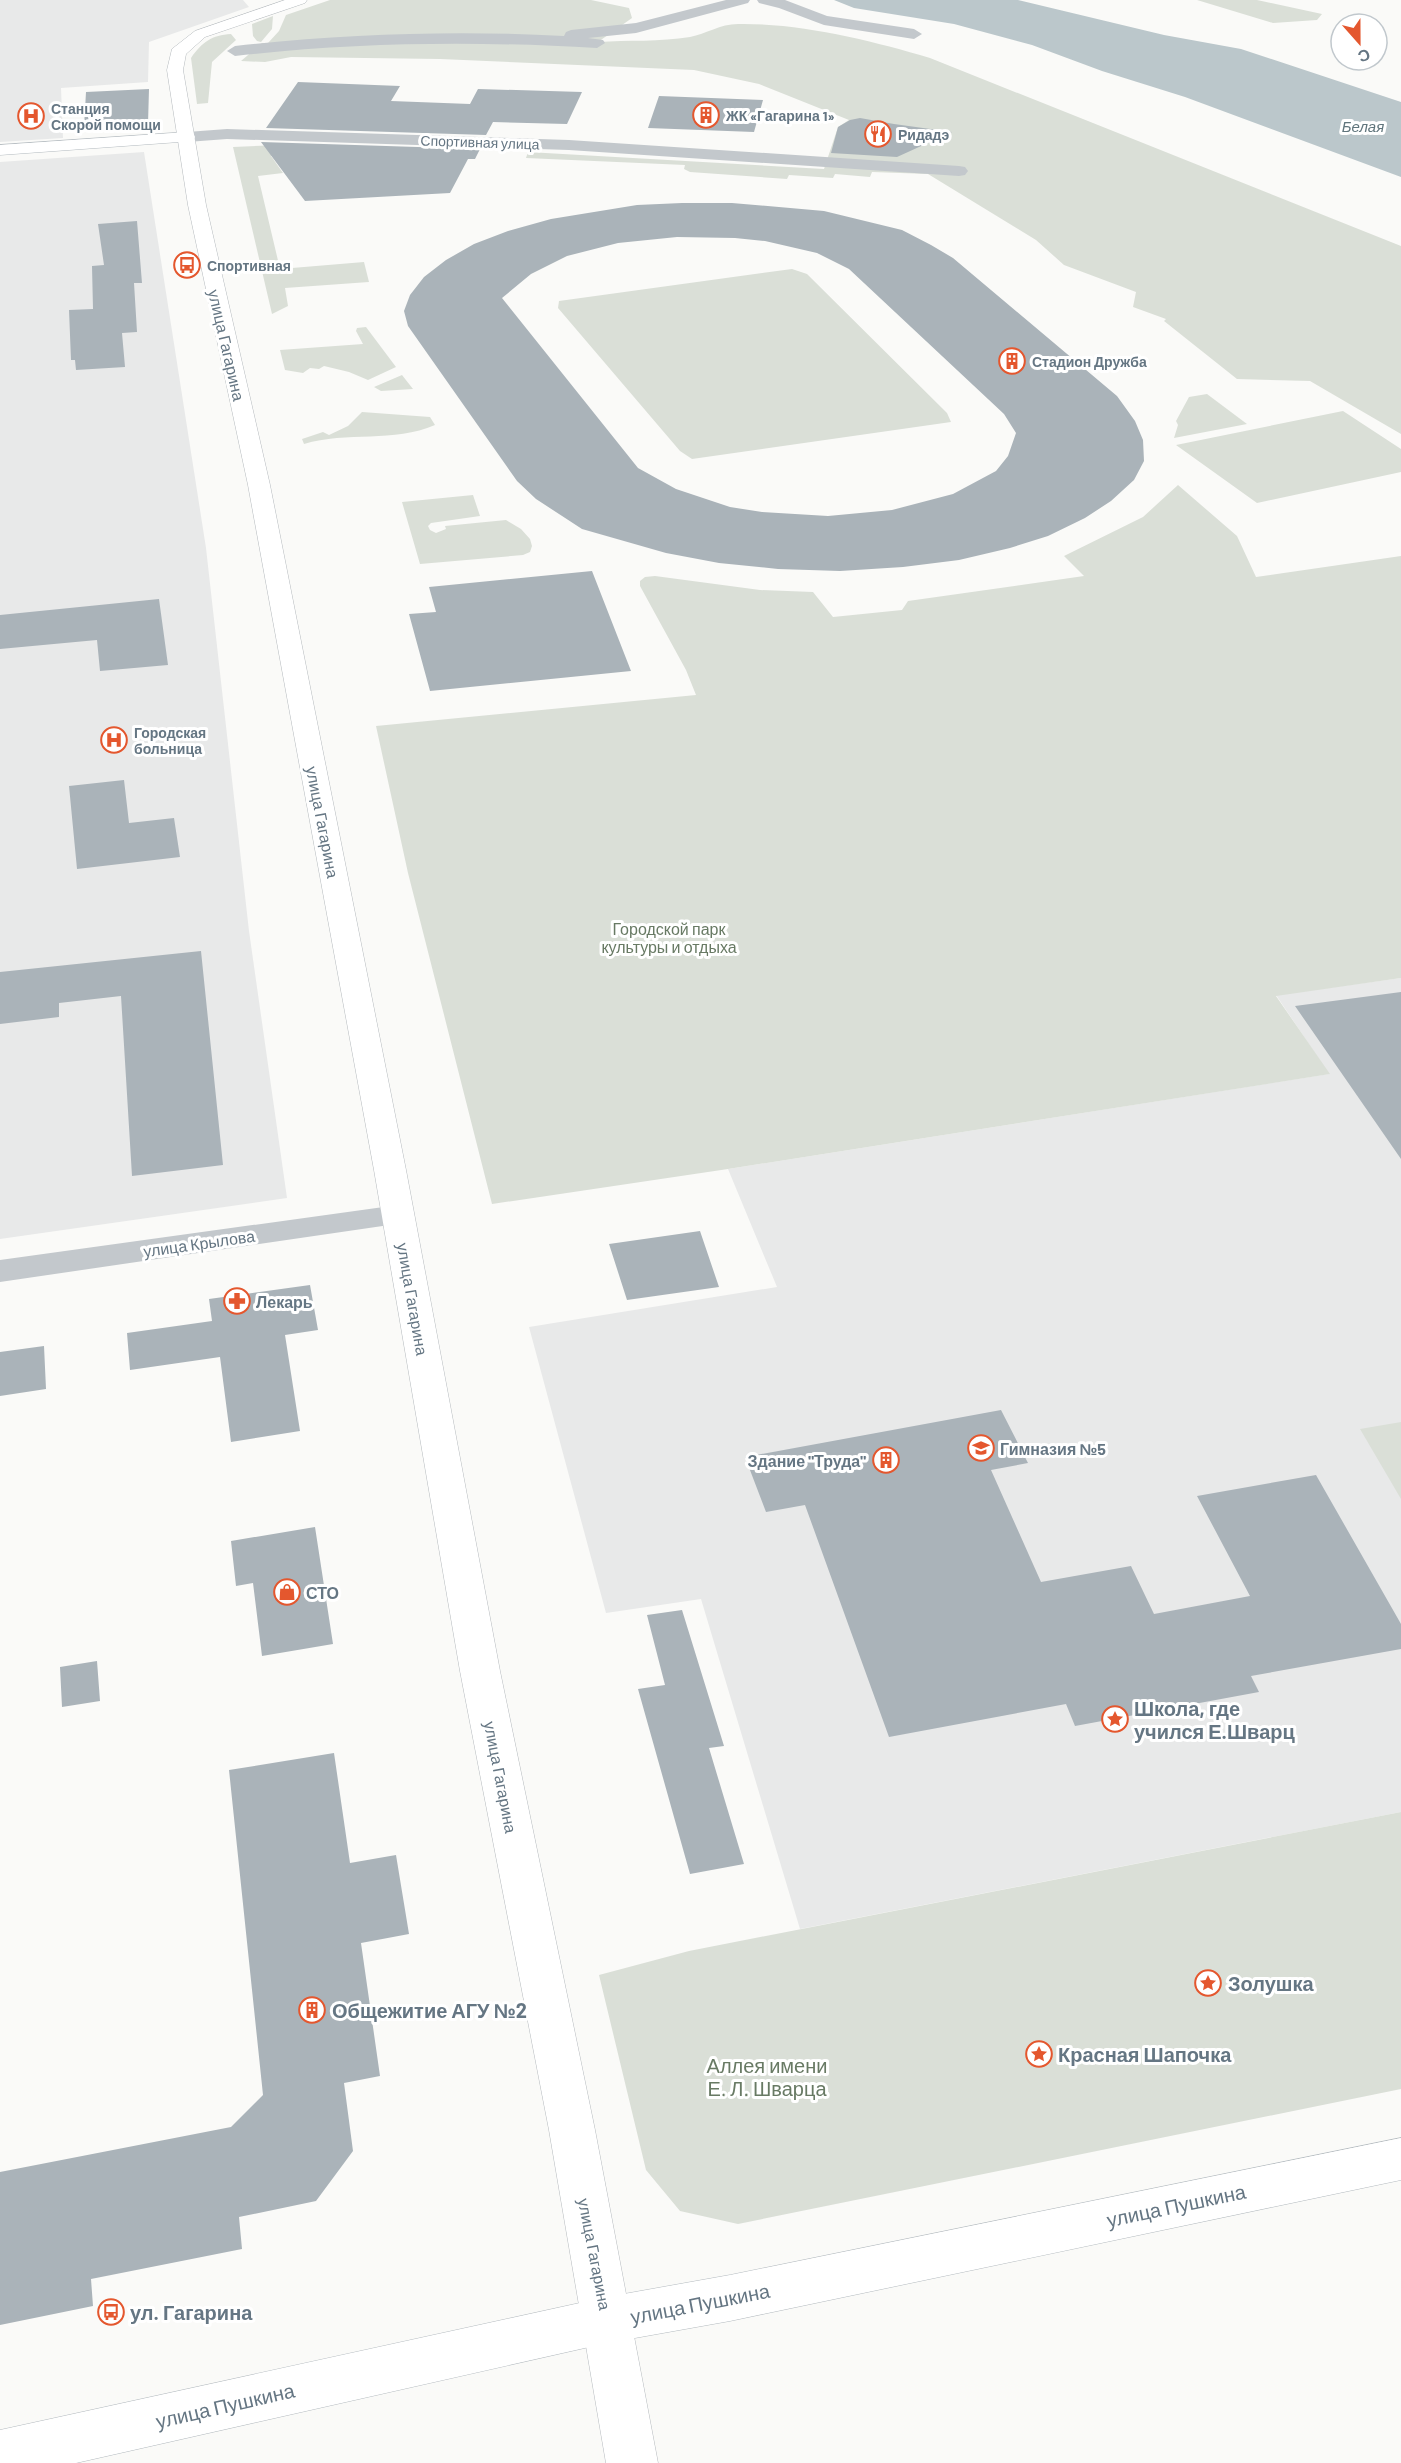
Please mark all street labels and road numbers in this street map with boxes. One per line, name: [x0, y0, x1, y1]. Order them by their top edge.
street label: Спортивная улица: [420, 131, 540, 153]
street label: улица Гагарина: [205, 287, 249, 403]
street label: улица Гагарина: [303, 764, 343, 880]
street label: улица Крылова: [142, 1226, 256, 1260]
street label: улица Гагарина: [394, 1241, 432, 1357]
street label: улица Гагарина: [481, 1719, 521, 1835]
street label: улица Пушкина: [1104, 2178, 1249, 2231]
street label: улица Гагарина: [575, 2196, 615, 2312]
street label: улица Пушкина: [628, 2278, 773, 2328]
street label: улица Пушкина: [153, 2377, 297, 2433]

